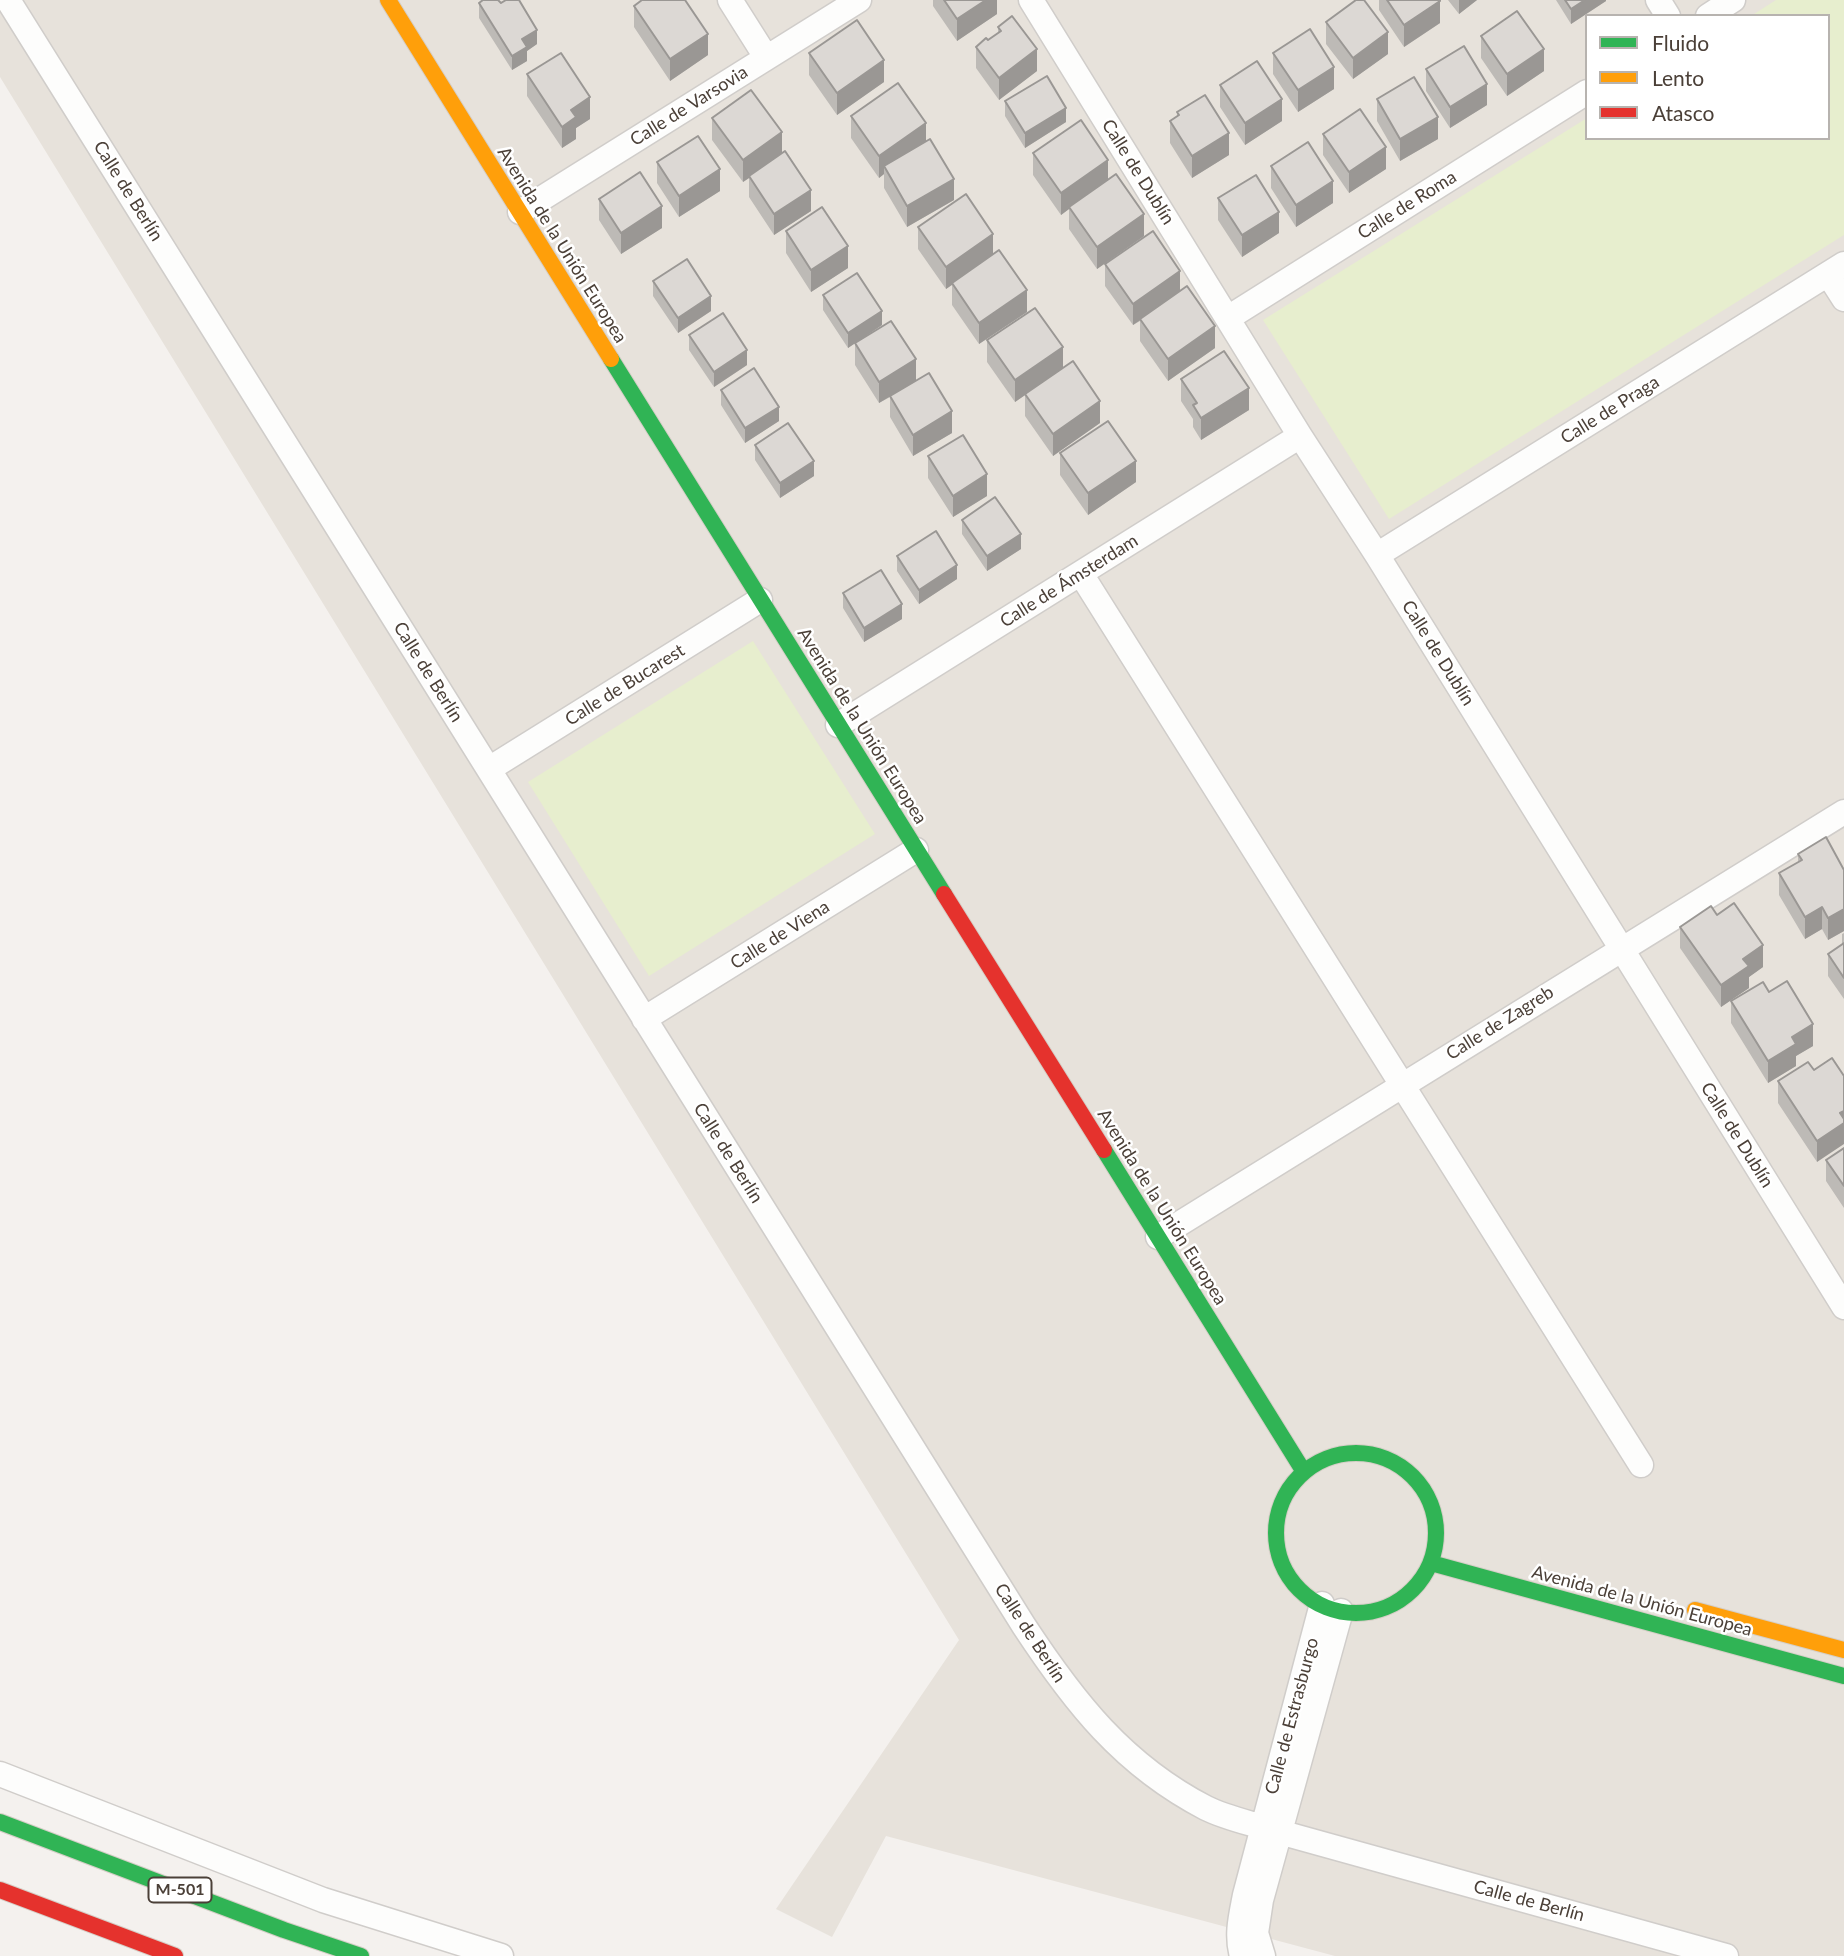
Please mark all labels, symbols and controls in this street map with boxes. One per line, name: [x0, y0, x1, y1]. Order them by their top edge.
legend: [1585, 14, 1830, 140]
text: Fluido: [1652, 30, 1709, 55]
street label: Calle de Varsovia: [626, 61, 752, 151]
text: Lento: [1652, 65, 1704, 90]
text: Atasco: [1652, 100, 1714, 125]
street label: Calle de Dublín: [1097, 115, 1179, 229]
street label: Calle de Berlín: [89, 137, 167, 245]
street label: Avenida de la Unión Europea: [493, 143, 631, 347]
street label: Calle de Roma: [1354, 166, 1460, 244]
street label: Calle de Praga: [1557, 371, 1663, 449]
street label: Calle de Ámsterdam: [996, 530, 1142, 632]
street label: Calle de Dublín: [1397, 596, 1479, 710]
street label: Calle de Berlín: [389, 618, 467, 726]
street label: Avenida de la Unión Europea: [793, 624, 931, 828]
street label: Calle de Bucarest: [561, 640, 689, 730]
street label: Calle de Viena: [726, 896, 834, 974]
street label: Calle de Zagreb: [1442, 981, 1558, 1065]
street label: Calle de Dublín: [1696, 1078, 1778, 1192]
street label: Calle de Berlín: [689, 1099, 767, 1207]
street label: Avenida de la Unión Europea: [1093, 1105, 1231, 1309]
street label: Avenida de la Unión Europea: [1529, 1561, 1755, 1641]
street label: Calle de Berlín: [990, 1579, 1070, 1687]
street label: Calle de Estrasburgo: [1261, 1635, 1323, 1797]
street label: Calle de Berlín: [1471, 1876, 1587, 1926]
road number: M-501: [148, 1878, 212, 1902]

